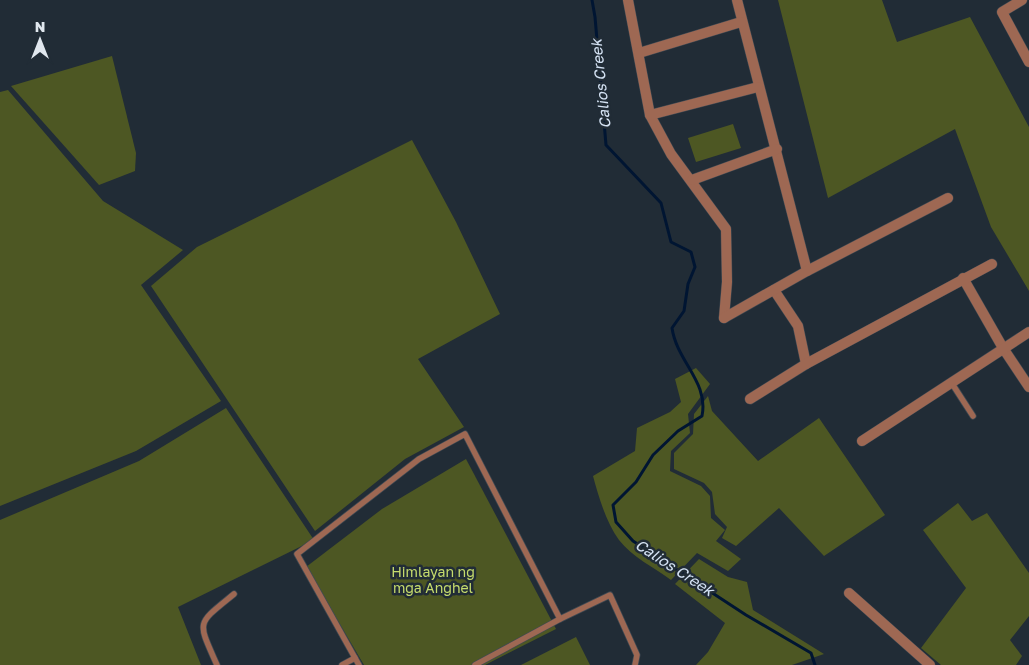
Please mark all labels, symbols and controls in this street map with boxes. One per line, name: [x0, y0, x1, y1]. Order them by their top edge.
north arrow: [15, 15, 65, 65]
text: N: [35, 18, 45, 35]
water label: Calios Creek: [586, 37, 614, 130]
water label: Calios Creek: [632, 535, 719, 600]
park label: Himlayan ng mga Anghel: [391, 563, 475, 596]

